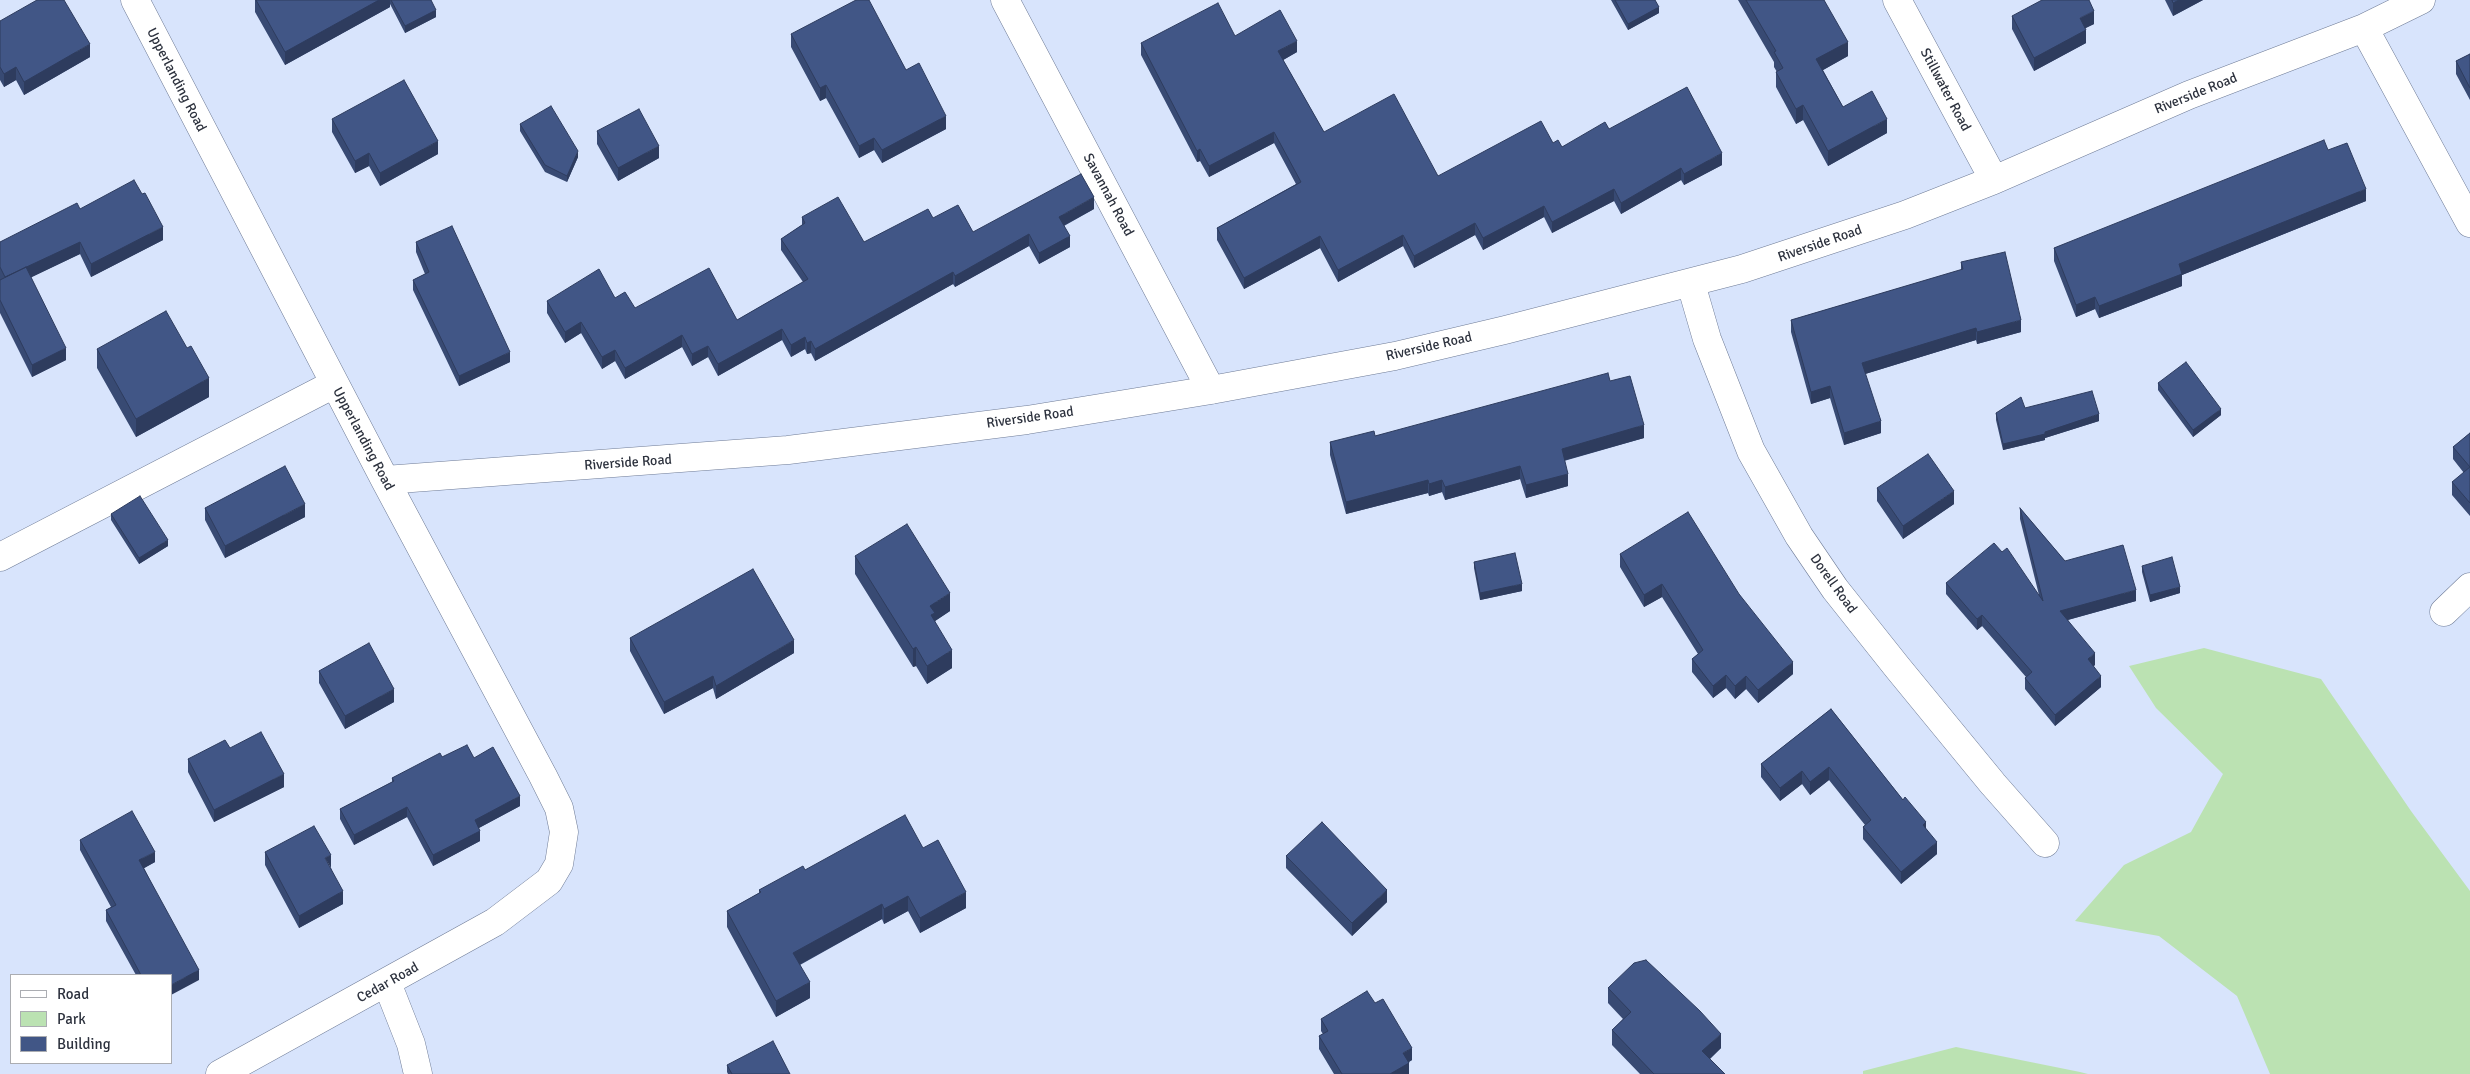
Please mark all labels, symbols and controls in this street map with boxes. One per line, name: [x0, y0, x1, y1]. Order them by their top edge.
street label: Upperlanding Road: [143, 25, 209, 135]
street label: Stillwater Road: [1916, 46, 1974, 134]
street label: Riverside Road: [2152, 70, 2240, 118]
street label: Savannah Road: [1079, 151, 1137, 239]
street label: Riverside Road: [1776, 222, 1864, 266]
street label: Riverside Road: [1384, 329, 1474, 365]
street label: Upperlanding Road: [329, 385, 397, 493]
street label: Riverside Road: [985, 404, 1075, 432]
street label: Riverside Road: [584, 452, 672, 474]
street label: Dorell Road: [1806, 551, 1860, 617]
street label: Cedar Road: [354, 959, 422, 1007]
legend: [10, 974, 172, 1064]
text: Road: [57, 985, 89, 1003]
text: Park: [57, 1010, 86, 1028]
text: Building: [57, 1035, 111, 1053]

